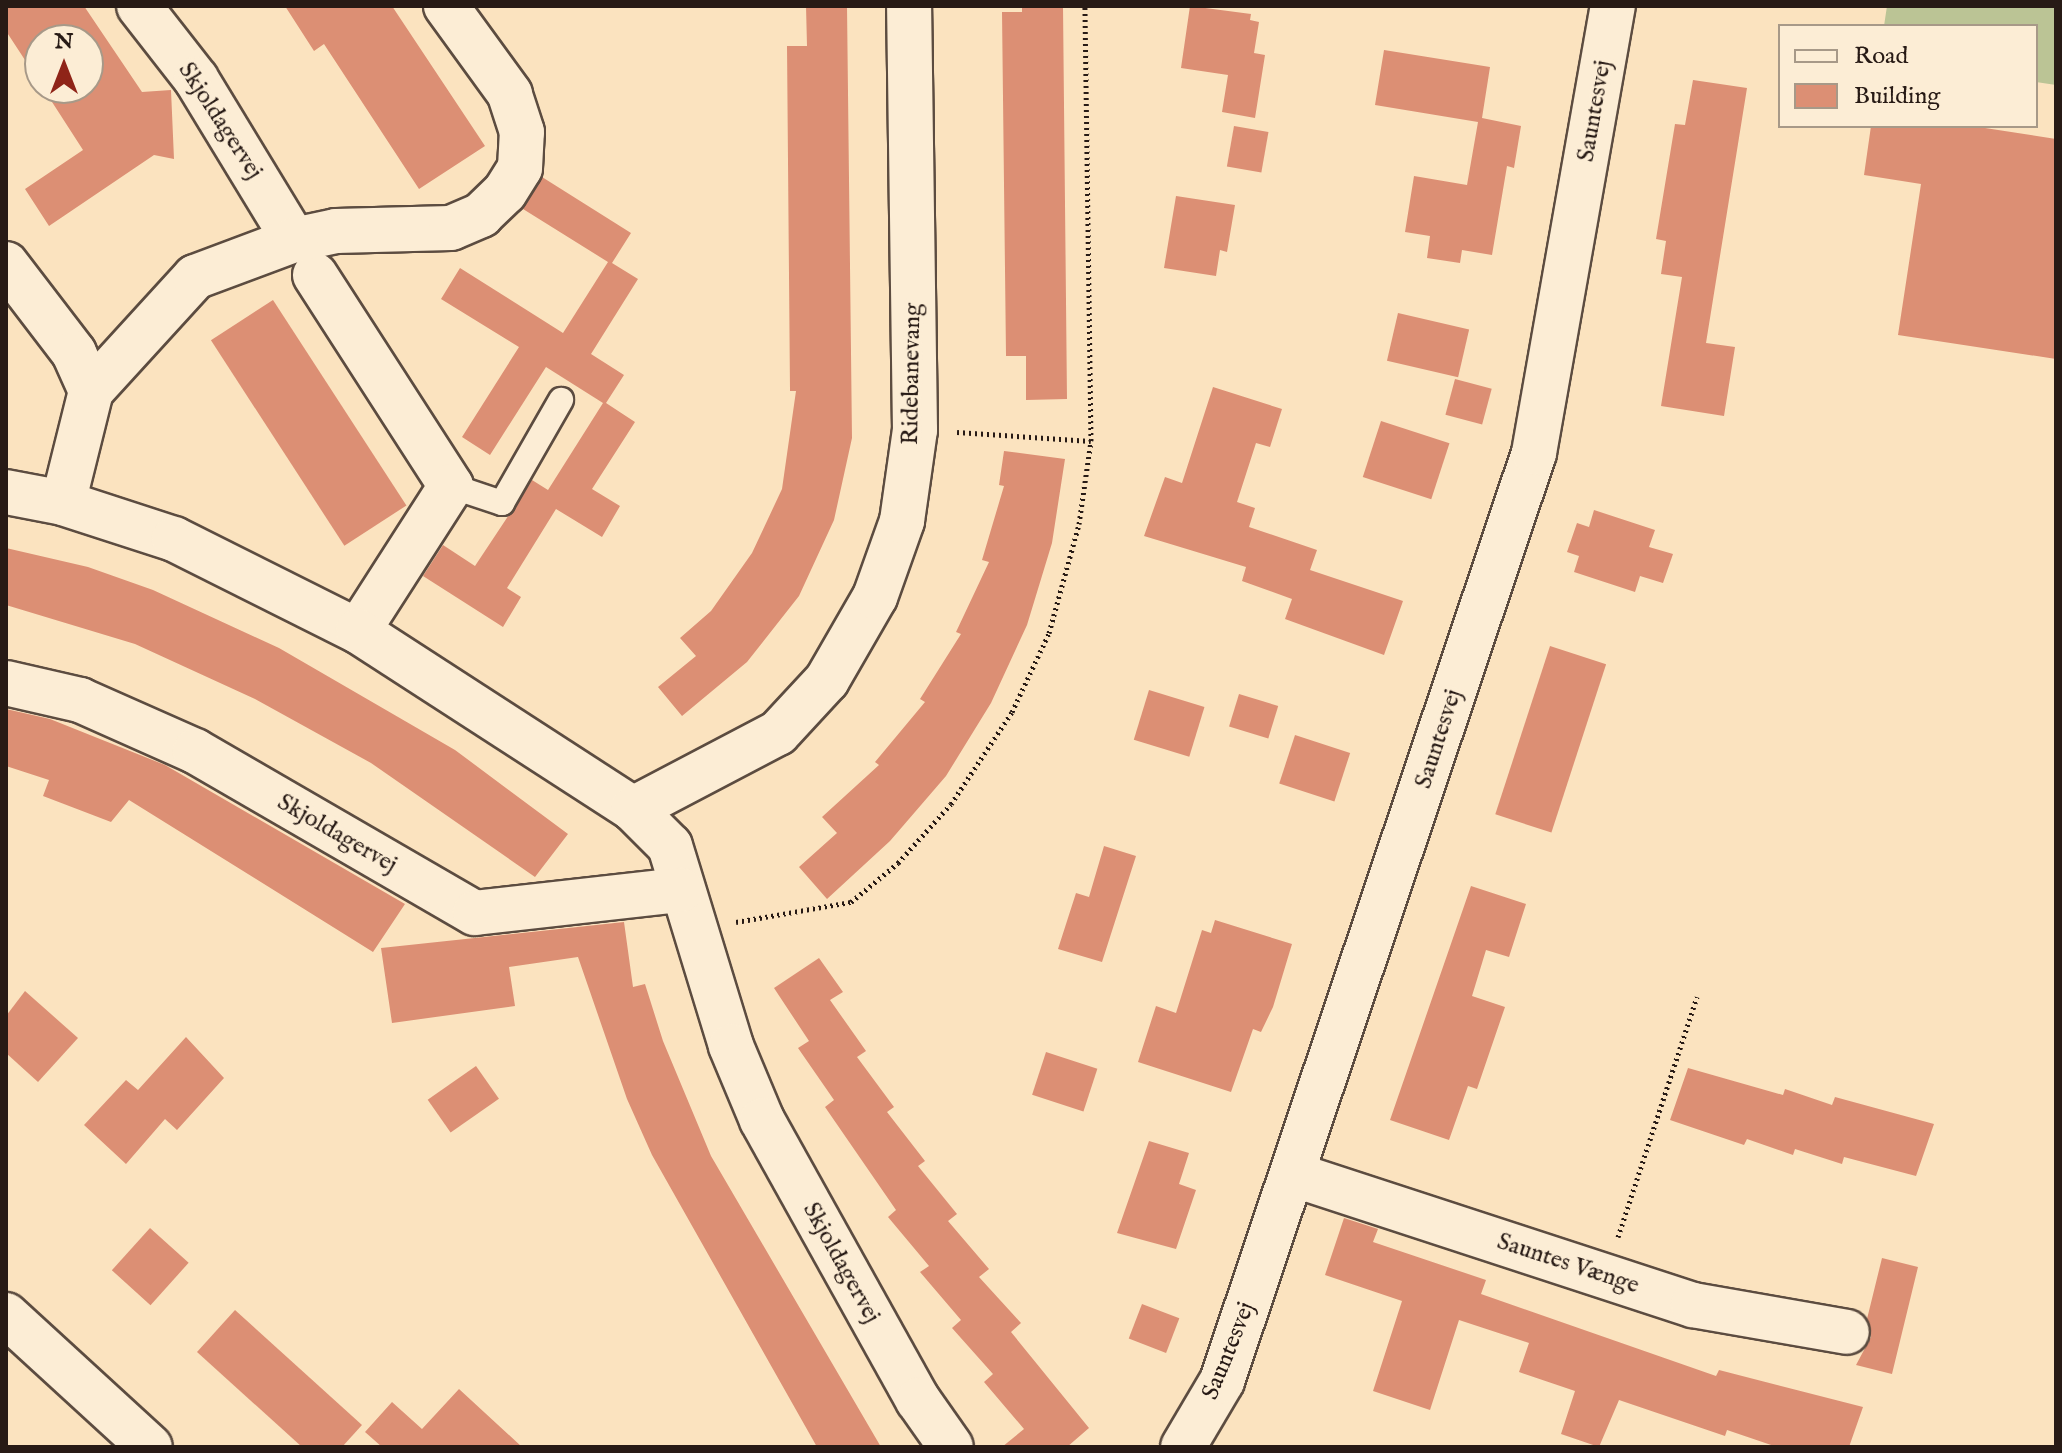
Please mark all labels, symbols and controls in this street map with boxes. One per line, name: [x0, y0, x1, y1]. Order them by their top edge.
north arrow: [24, 24, 104, 104]
legend: [1778, 24, 2038, 128]
text: N: [54, 28, 74, 56]
text: Road: [1854, 41, 1908, 72]
street label: Skjoldagervej: [172, 57, 268, 185]
street label: Sauntesvej: [1572, 58, 1618, 164]
text: Building: [1854, 81, 1940, 112]
street label: Ridebanevang: [896, 303, 928, 445]
street label: Sauntesvej: [1409, 686, 1469, 792]
street label: Skjoldagervej: [272, 788, 402, 880]
street label: Skjoldagervej: [796, 1198, 886, 1328]
street label: Sauntes Vænge: [1493, 1227, 1643, 1301]
street label: Sauntesvej: [1196, 1298, 1262, 1404]

